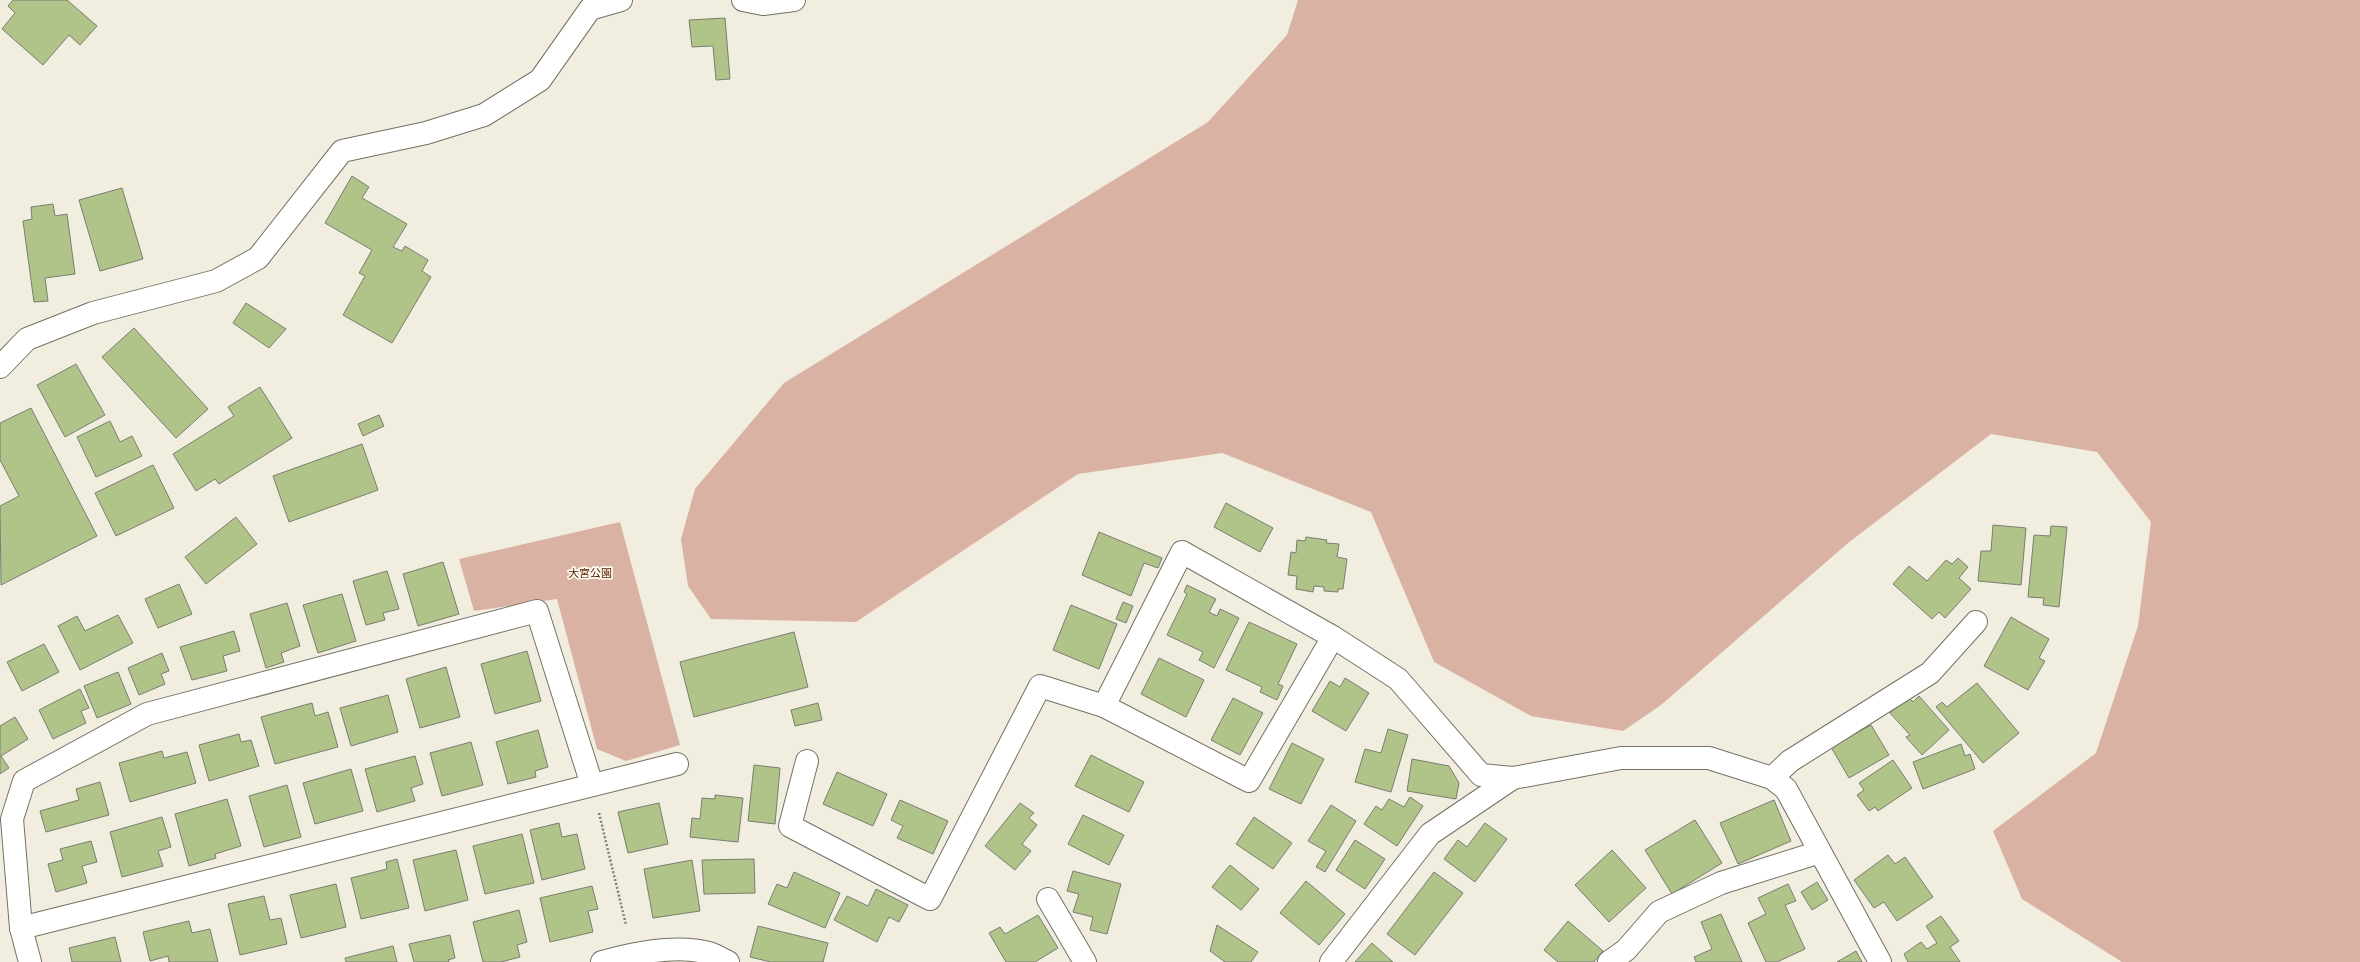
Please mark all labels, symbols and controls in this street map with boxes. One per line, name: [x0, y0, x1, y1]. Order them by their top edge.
park label: 大宮公園: [568, 566, 612, 580]

